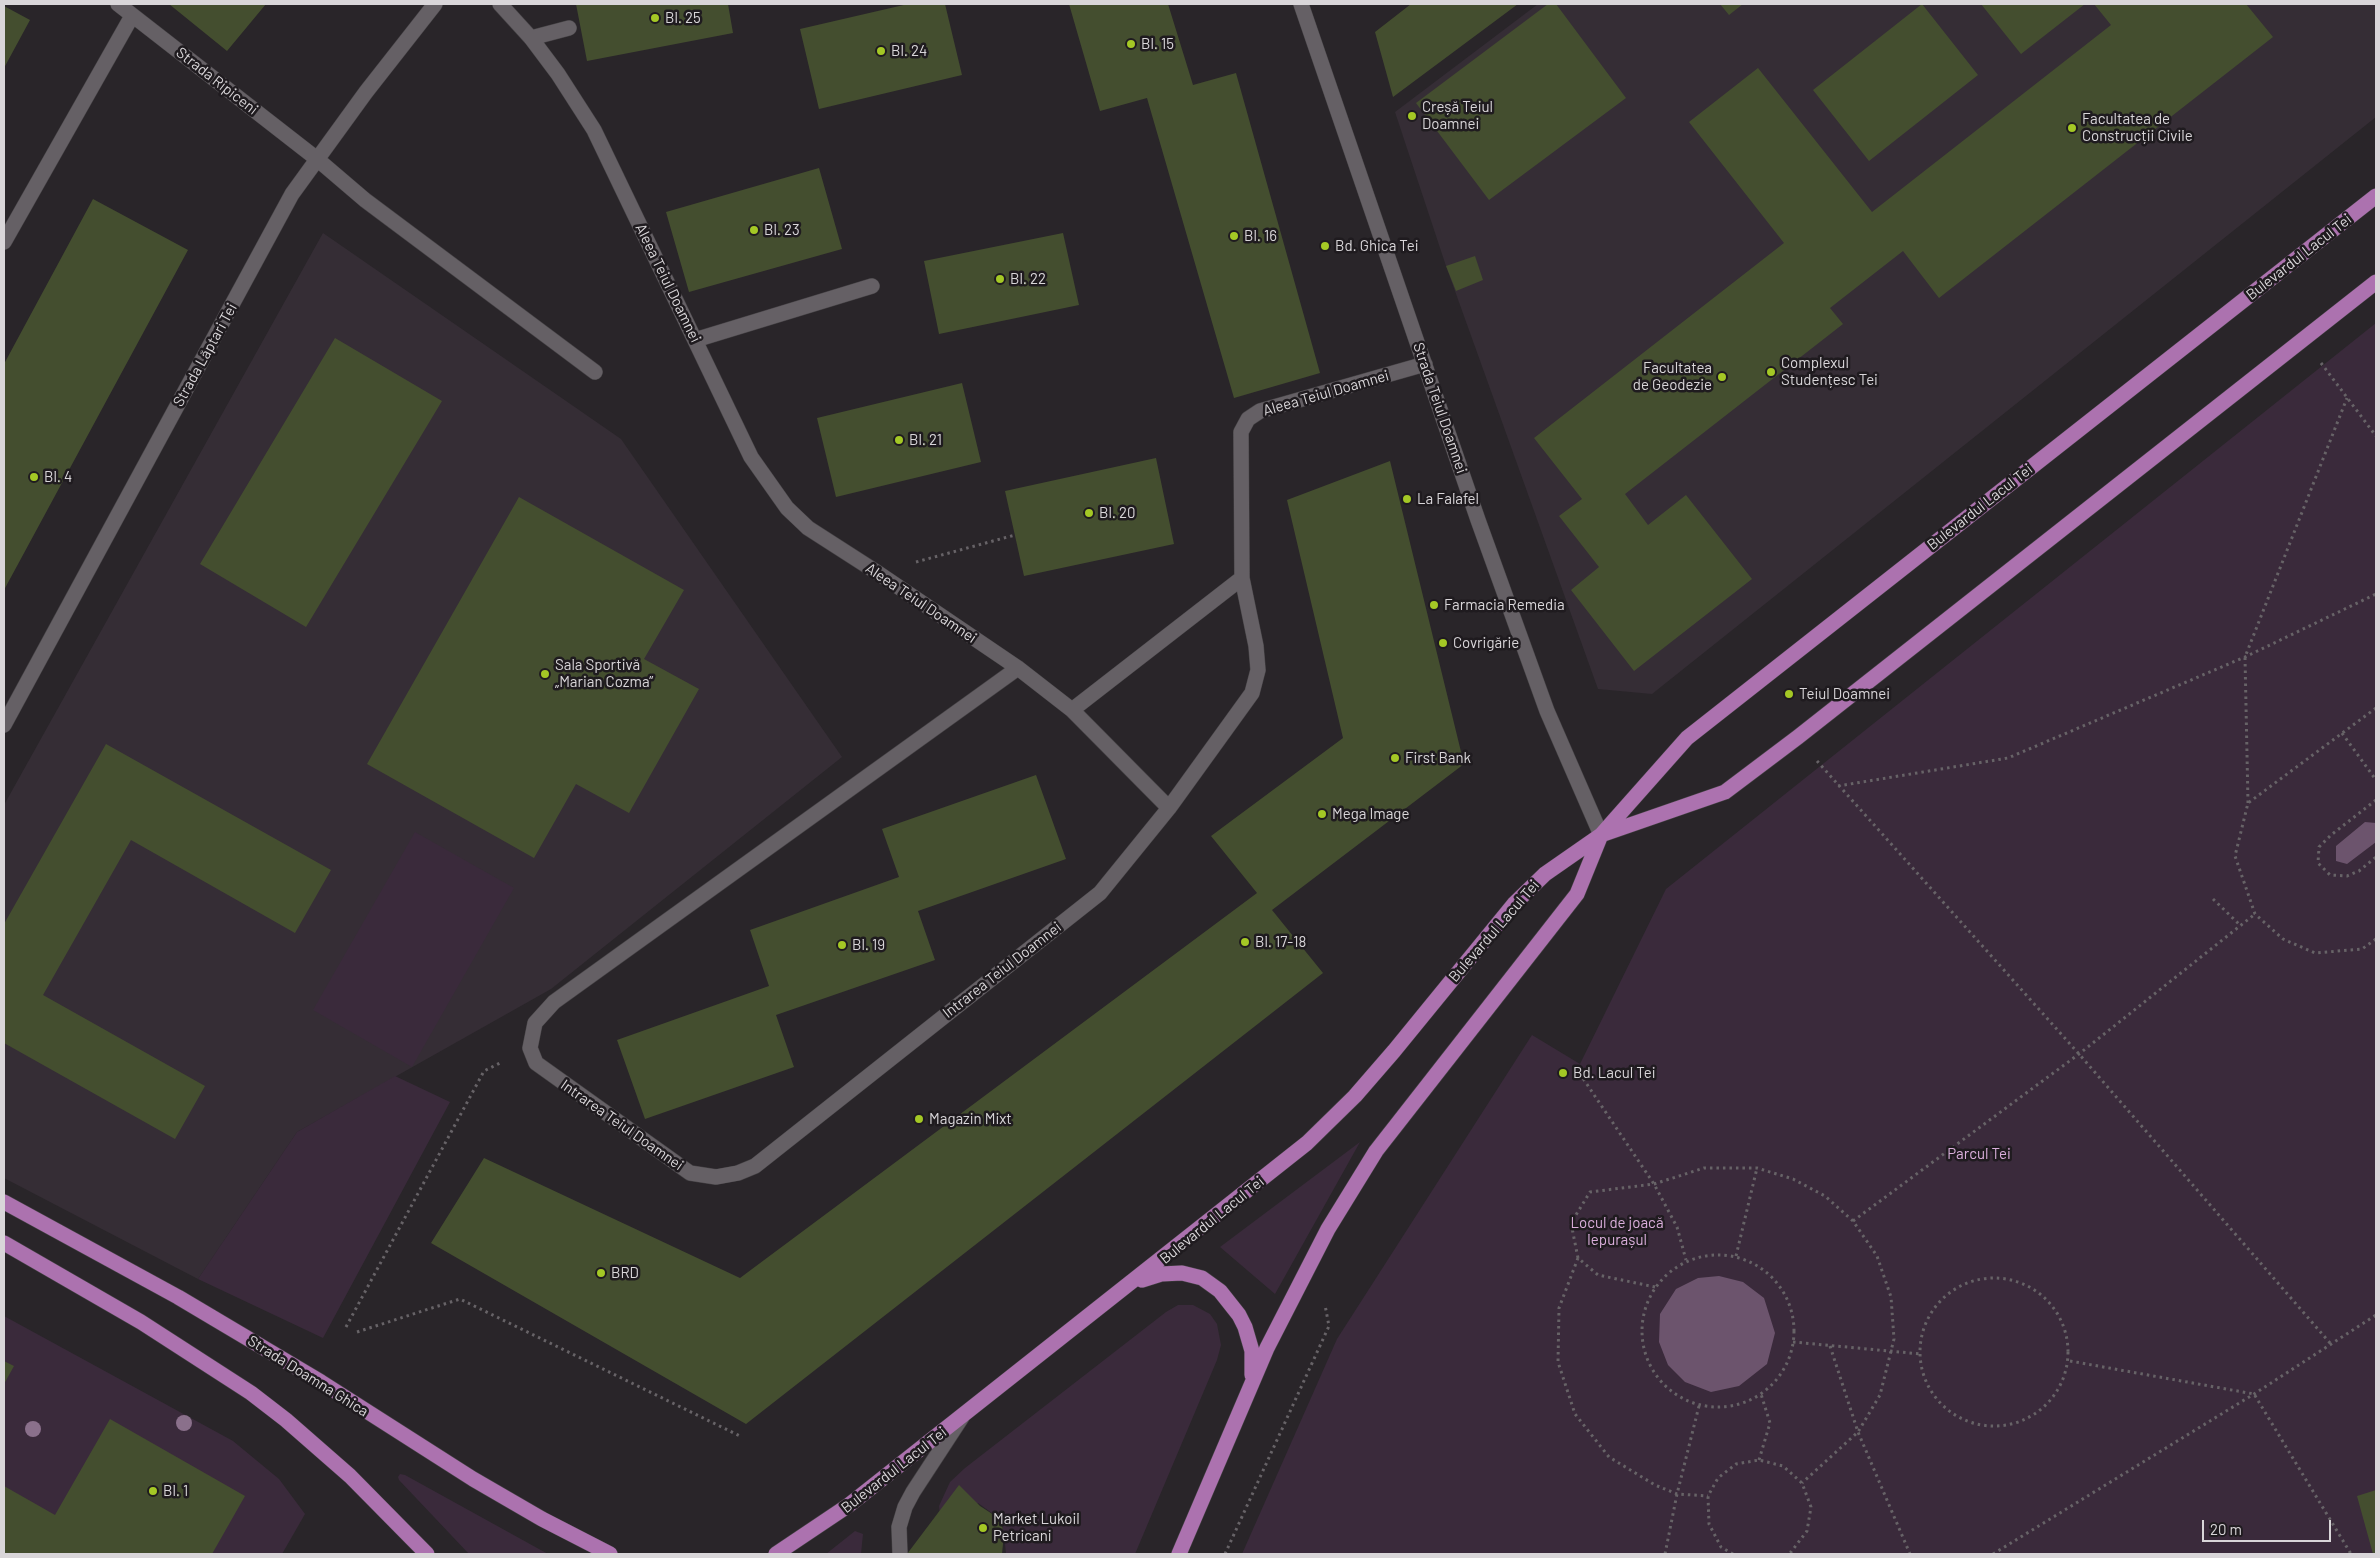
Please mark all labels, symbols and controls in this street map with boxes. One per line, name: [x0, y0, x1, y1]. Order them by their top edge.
place label: Bl. 25: [665, 9, 701, 27]
marker: Bl. 25: [649, 12, 661, 24]
place label: Bl. 15: [1141, 35, 1174, 53]
marker: Bl. 15: [1125, 38, 1137, 50]
place label: Bl. 24: [891, 42, 927, 60]
street label: Strada Ripiceni: [172, 43, 262, 119]
marker: Bl. 24: [875, 45, 887, 57]
place label: Creșă Teiul Doamnei: [1422, 98, 1493, 133]
marker: Creșă Teiul Doamnei: [1406, 110, 1418, 122]
place label: Facultatea de Construcții Civile: [2082, 110, 2193, 145]
marker: Facultatea de Construcții Civile: [2066, 122, 2078, 134]
street label: Bulevardul Lacul Tei: [2243, 210, 2355, 304]
street label: Aleea Teiul Doamnei: [631, 221, 705, 345]
place label: Bl. 23: [764, 221, 800, 239]
marker: Bl. 23: [748, 224, 760, 236]
place label: Bl. 16: [1244, 227, 1277, 245]
marker: Bl. 16: [1228, 230, 1240, 242]
place label: Bd. Ghica Tei: [1335, 237, 1419, 255]
marker: Bd. Ghica Tei: [1319, 240, 1331, 252]
place label: Bl. 22: [1010, 270, 1046, 288]
marker: Bl. 22: [994, 273, 1006, 285]
street label: Strada Lăptari Tei: [169, 300, 241, 410]
street label: Strada Teiul Doamnei: [1409, 340, 1471, 476]
place label: Complexul Studențesc Tei: [1781, 354, 1878, 389]
place label: Facultatea de Geodezie: [1633, 359, 1712, 394]
street label: Aleea Teiul Doamnei: [1261, 366, 1391, 420]
marker: Complexul Studențesc Tei: [1765, 366, 1777, 378]
marker: Facultatea de Geodezie: [1716, 371, 1728, 383]
place label: Bl. 21: [909, 431, 942, 449]
marker: Bl. 21: [893, 434, 905, 446]
street label: Bulevardul Lacul Tei: [1924, 460, 2036, 554]
place label: Bl. 4: [44, 468, 72, 486]
marker: Bl. 4: [28, 471, 40, 483]
place label: La Falafel: [1417, 490, 1479, 508]
marker: La Falafel: [1401, 493, 1413, 505]
place label: Bl. 20: [1099, 504, 1136, 522]
marker: Bl. 20: [1083, 507, 1095, 519]
street label: Aleea Teiul Doamnei: [862, 559, 980, 647]
place label: Farmacia Remedia: [1444, 596, 1565, 614]
marker: Farmacia Remedia: [1428, 599, 1440, 611]
place label: Covrigărie: [1453, 634, 1519, 652]
marker: Covrigărie: [1437, 637, 1449, 649]
place label: Sala Sportivă „Marian Cozma”: [555, 656, 653, 691]
marker: Sala Sportivă „Marian Cozma”: [539, 668, 551, 680]
place label: Teiul Doamnei: [1799, 685, 1890, 703]
marker: Teiul Doamnei: [1783, 688, 1795, 700]
place label: First Bank: [1405, 749, 1471, 767]
marker: First Bank: [1389, 752, 1401, 764]
place label: Mega Image: [1332, 805, 1409, 823]
marker: Mega Image: [1316, 808, 1328, 820]
street label: Bulevardul Lacul Tei: [1445, 876, 1543, 986]
street label: Intrarea Teiul Doamnei: [939, 918, 1065, 1022]
place label: Bl. 17-18: [1255, 933, 1306, 951]
place label: Bl. 19: [852, 936, 885, 954]
marker: Bl. 17-18: [1239, 936, 1251, 948]
marker: Bl. 19: [836, 939, 848, 951]
place label: Bd. Lacul Tei: [1573, 1064, 1656, 1082]
marker: Bd. Lacul Tei: [1557, 1067, 1569, 1079]
street label: Intrarea Teiul Doamnei: [557, 1076, 687, 1174]
place label: Magazin Mixt: [929, 1110, 1012, 1128]
marker: Magazin Mixt: [913, 1113, 925, 1125]
park label: Parcul Tei: [1947, 1145, 2011, 1163]
street label: Bulevardul Lacul Tei: [1156, 1172, 1268, 1268]
park label: Locul de joacă Iepurașul: [1570, 1214, 1664, 1249]
place label: BRD: [611, 1264, 639, 1282]
marker: BRD: [595, 1267, 607, 1279]
street label: Strada Doamna Ghica: [244, 1332, 372, 1420]
street label: Bulevardul Lacul Tei: [838, 1423, 950, 1517]
place label: Bl. 1: [163, 1482, 188, 1500]
marker: Bl. 1: [147, 1485, 159, 1497]
place label: Market Lukoil Petricani: [993, 1510, 1080, 1545]
scale bar: [2205, 1510, 2334, 1542]
text: 20 m: [2210, 1520, 2242, 1538]
marker: Market Lukoil Petricani: [977, 1522, 989, 1534]

